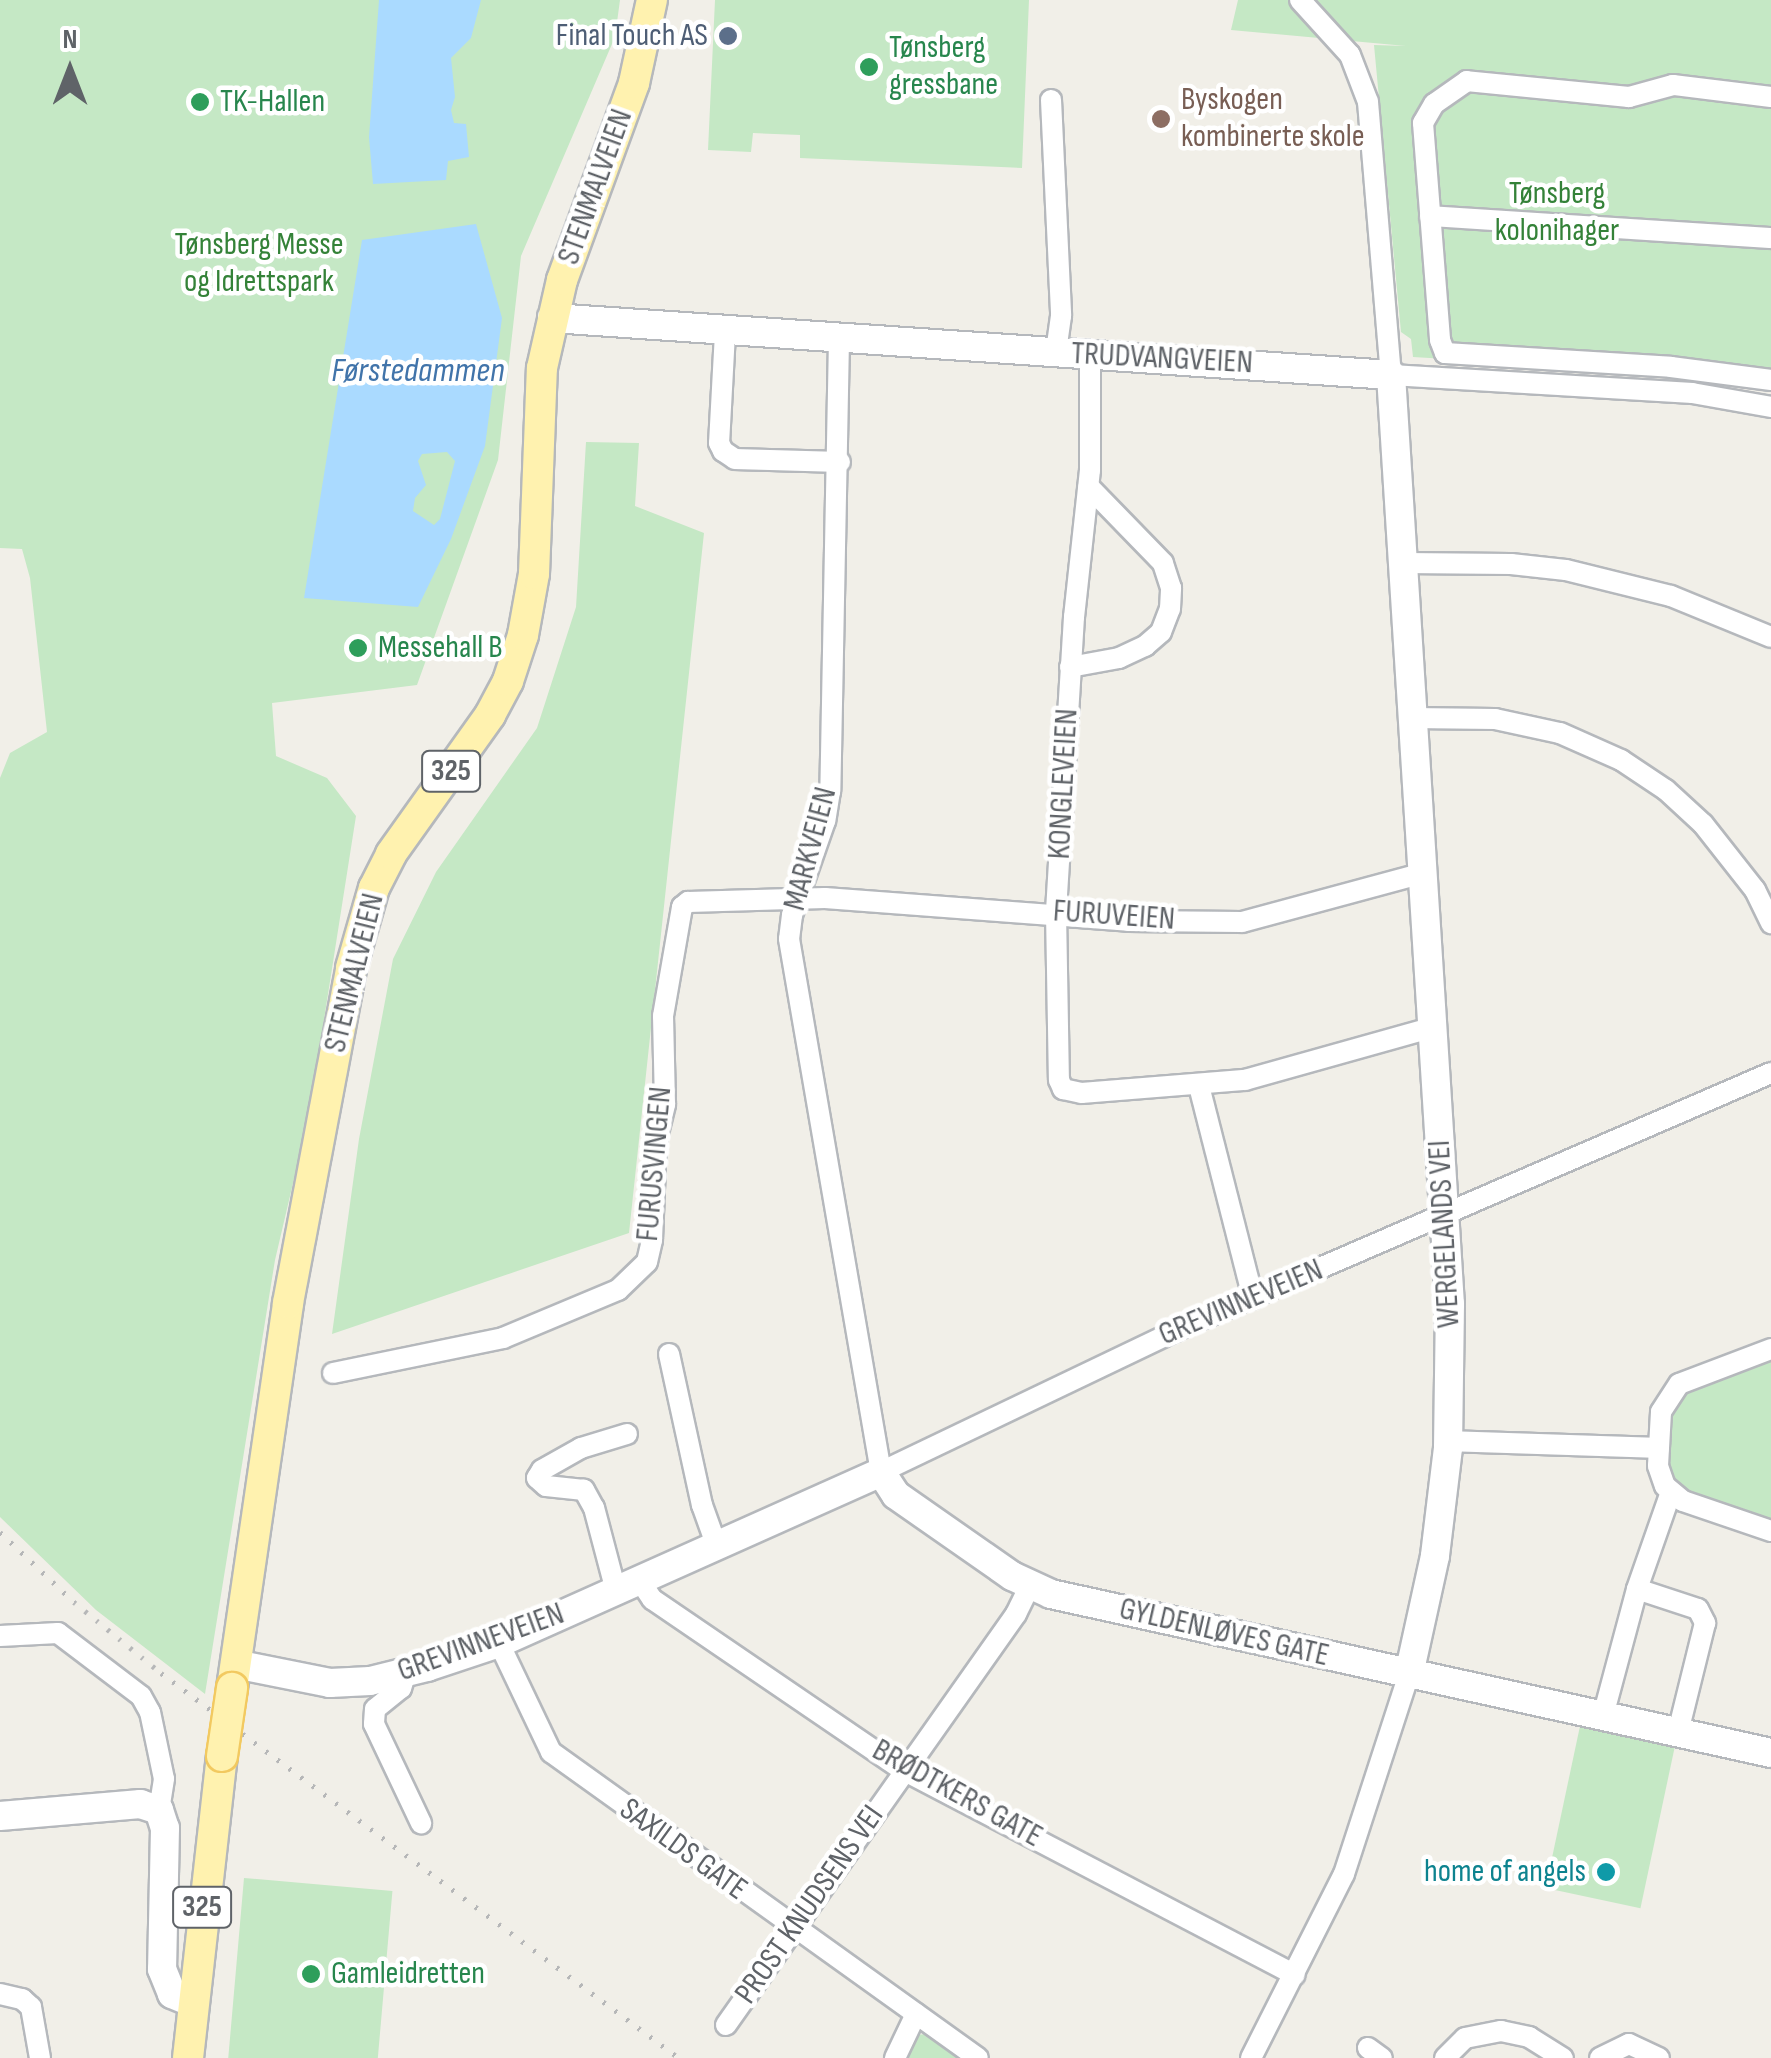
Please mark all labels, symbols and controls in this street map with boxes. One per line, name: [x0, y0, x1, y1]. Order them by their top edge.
place label: Final Touch AS: [556, 17, 708, 55]
north arrow: [20, 20, 120, 120]
text: N: [63, 23, 77, 56]
marker: Final Touch AS: [717, 25, 739, 47]
place label: Tønsberg gressbane: [889, 30, 998, 105]
marker: Tønsberg gressbane: [858, 56, 880, 78]
place label: Byskogen kombinerte skole: [1181, 82, 1365, 157]
place label: TK-Hallen: [220, 83, 325, 121]
marker: TK-Hallen: [189, 91, 211, 113]
street label: STENMALVEIEN: [550, 104, 642, 270]
marker: Byskogen kombinerte skole: [1150, 108, 1172, 130]
park label: Tønsberg kolonihager: [1495, 176, 1619, 251]
park label: Tønsberg Messe og Idrettspark: [174, 227, 344, 302]
street label: TRUDVANGVEIEN: [1070, 335, 1254, 383]
water label: Førstedammen: [331, 350, 505, 392]
place label: Messehall B: [378, 629, 503, 667]
marker: Messehall B: [347, 637, 369, 659]
street label: KONGLEVEIEN: [1041, 708, 1087, 860]
road number: 325: [421, 746, 481, 796]
street label: MARKVEIEN: [776, 783, 846, 915]
street label: STENMALVEIEN: [317, 890, 393, 1056]
street label: FURUVEIEN: [1052, 893, 1176, 939]
street label: FURUSVINGEN: [629, 1085, 681, 1243]
street label: WERGELANDS VEI: [1421, 1139, 1469, 1329]
street label: GREVINNEVEIEN: [1153, 1251, 1329, 1355]
street label: GYLDENLØVES GATE: [1115, 1590, 1333, 1676]
street label: GREVINNEVEIEN: [393, 1595, 569, 1691]
street label: BRØDTKERS GATE: [865, 1732, 1049, 1856]
street label: SAXILDS GATE: [612, 1791, 754, 1909]
street label: PROST KNUDSENS VEI: [727, 1798, 893, 2012]
place label: home of angels: [1424, 1853, 1586, 1891]
marker: home of angels: [1595, 1861, 1617, 1883]
road number: 325: [172, 1882, 232, 1932]
place label: Gamleidretten: [331, 1955, 485, 1993]
marker: Gamleidretten: [300, 1963, 322, 1985]

